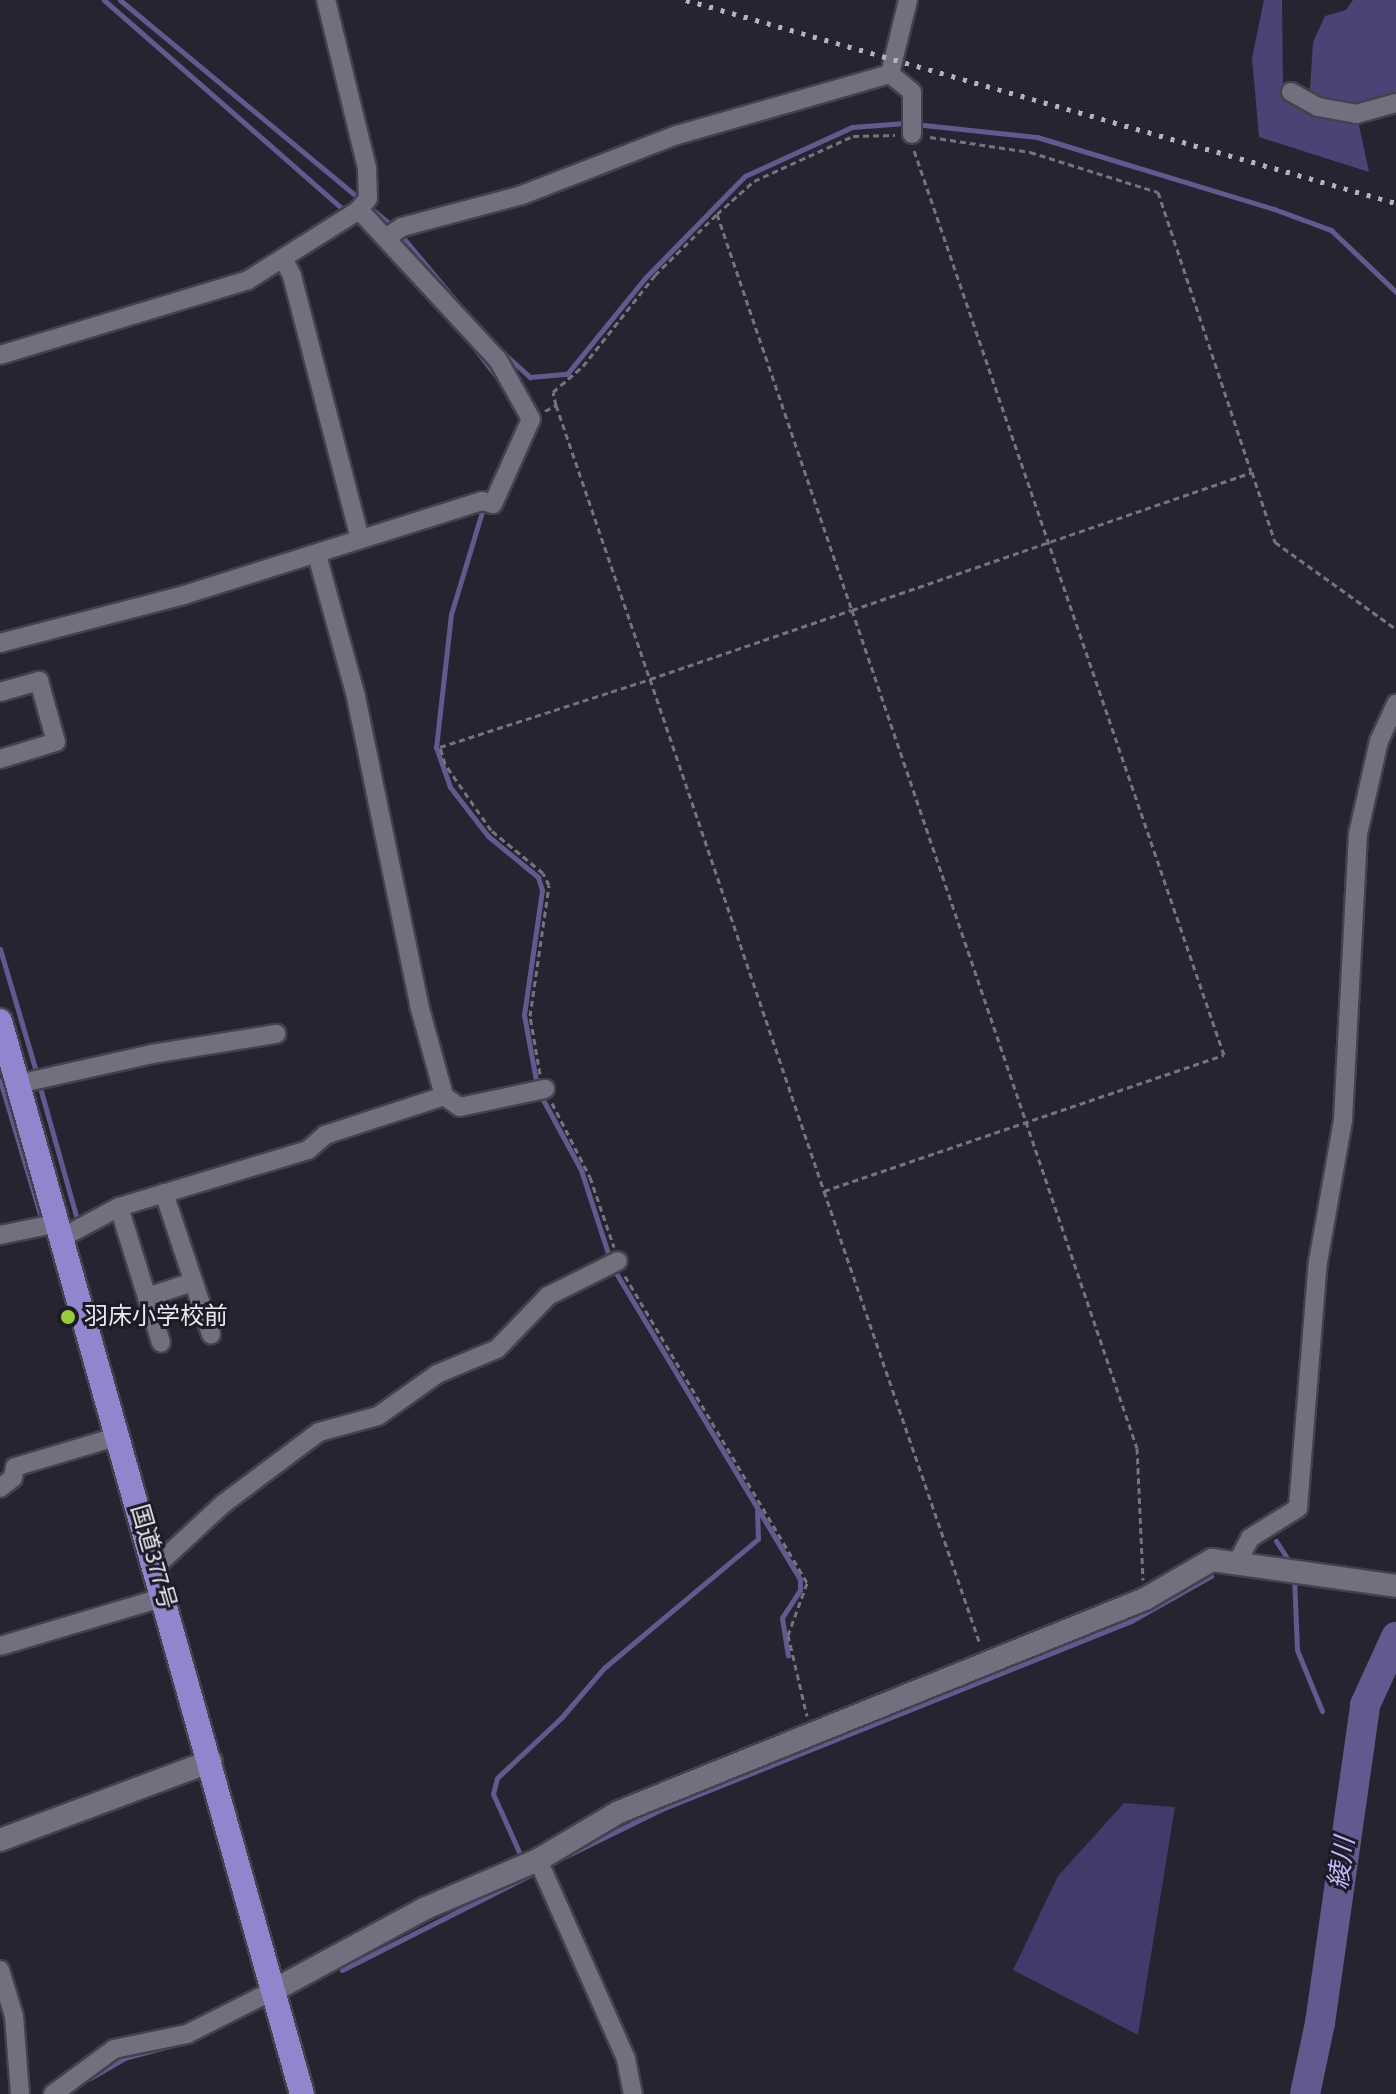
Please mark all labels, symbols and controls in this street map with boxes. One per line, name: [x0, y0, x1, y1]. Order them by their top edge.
place label: 羽床小学校前: [84, 1303, 228, 1331]
marker: 羽床小学校前: [59, 1308, 77, 1326]
street label: 国道377号: [124, 1501, 182, 1613]
water label: 綾川: [1323, 1835, 1361, 1891]

